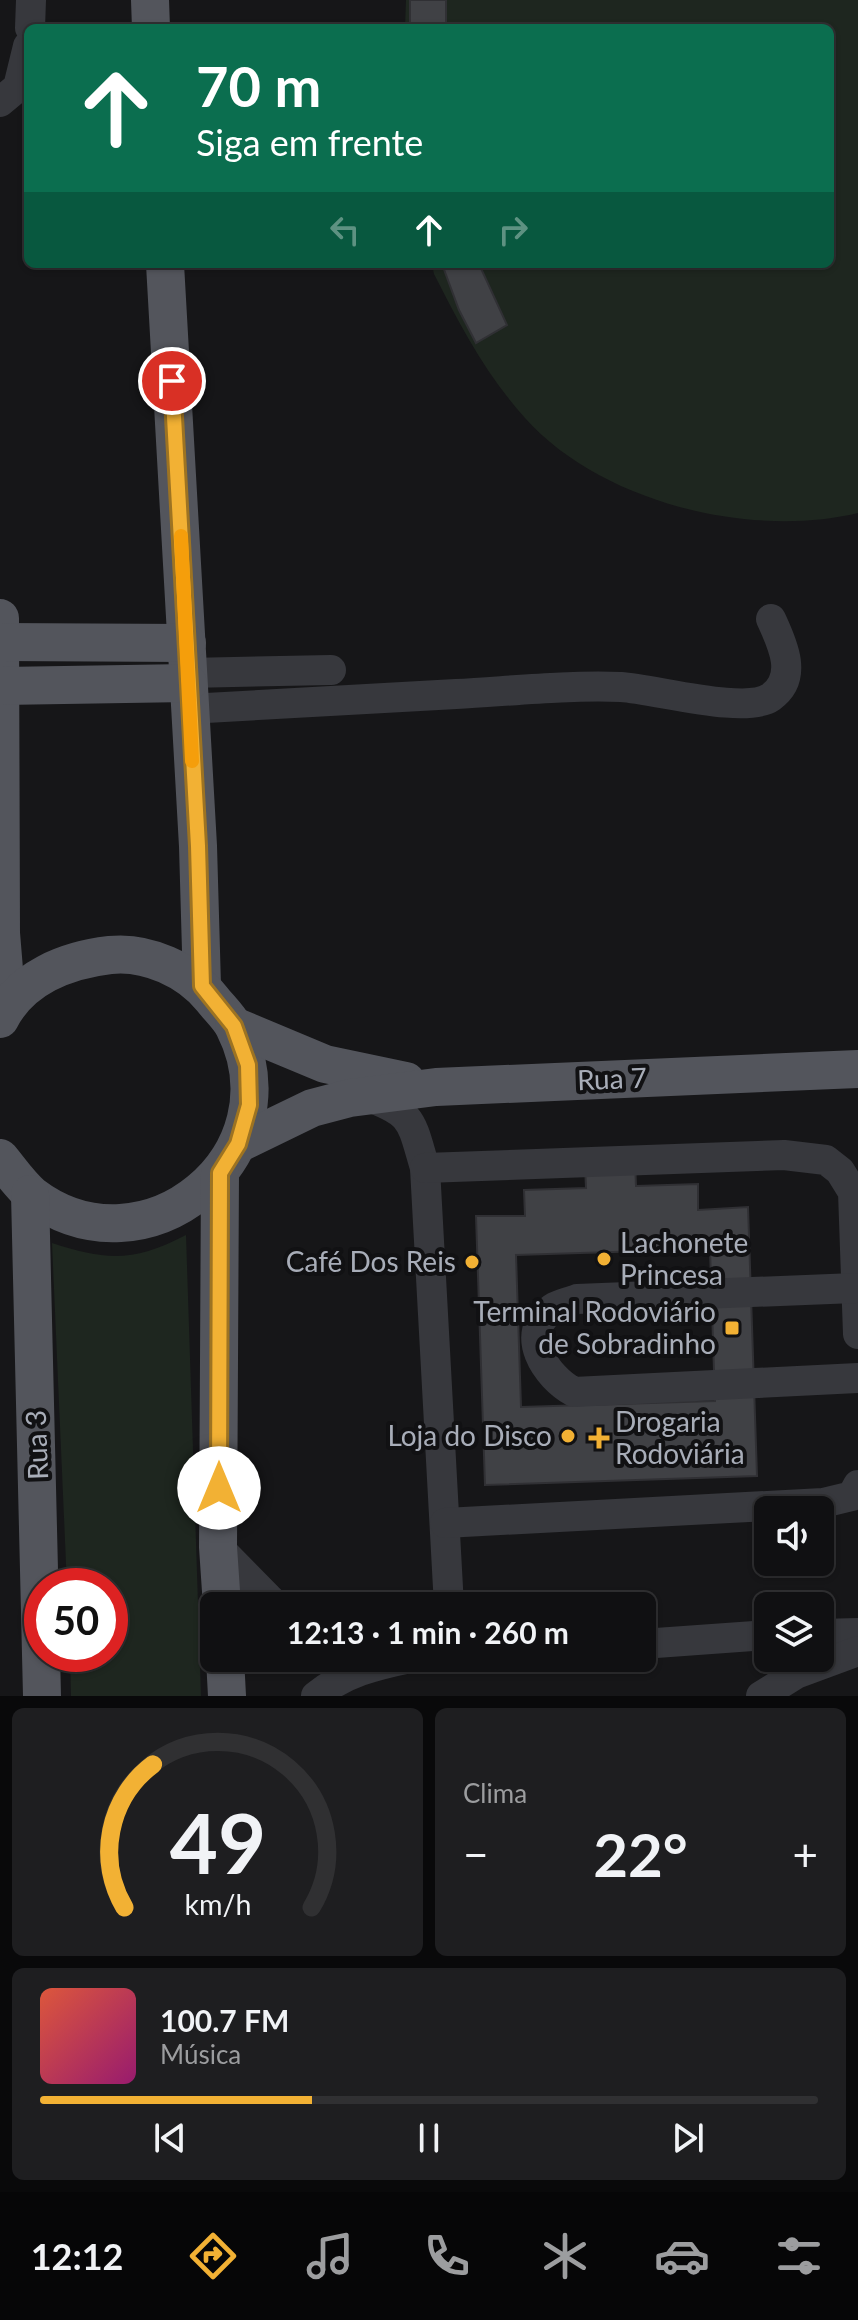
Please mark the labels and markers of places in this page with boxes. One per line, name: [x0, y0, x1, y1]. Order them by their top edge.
pin: [138, 347, 206, 415]
place label: Lachonete Princesa: [620, 1225, 748, 1291]
place label: Café Dos Reis: [286, 1244, 456, 1278]
marker: Lachonete Princesa: [595, 1250, 613, 1268]
marker: Café Dos Reis: [463, 1253, 481, 1271]
place label: Terminal Rodoviário de Sobradinho: [473, 1294, 716, 1360]
marker: Terminal Rodoviário de Sobradinho: [723, 1319, 741, 1337]
place label: Drogaria Rodoviária: [615, 1404, 745, 1470]
place label: Loja do Disco: [387, 1418, 552, 1452]
marker: Loja do Disco: [559, 1427, 577, 1445]
marker: Drogaria Rodoviária: [590, 1429, 608, 1447]

